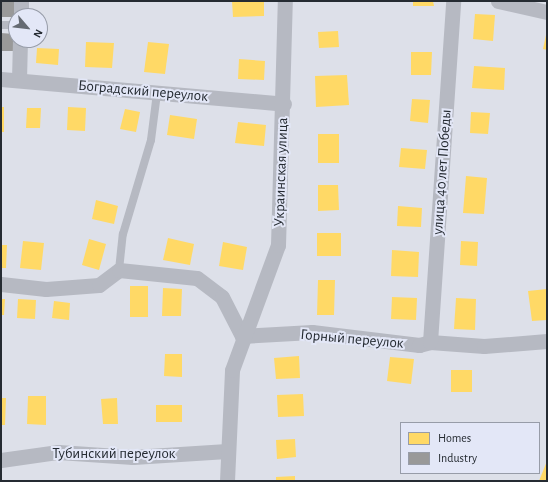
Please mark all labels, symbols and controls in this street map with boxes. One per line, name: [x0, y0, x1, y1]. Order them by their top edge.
north arrow: [8, 8, 48, 48]
text: N: [32, 27, 45, 39]
street label: Боградский переулок: [77, 76, 209, 106]
street label: улица 40 лет Победы: [429, 109, 455, 235]
street label: Украинская улица: [270, 117, 292, 227]
street label: Горный переулок: [300, 326, 404, 352]
legend: [400, 422, 540, 474]
text: Homes: [438, 432, 471, 444]
street label: Тубинский переулок: [53, 445, 175, 463]
text: Industry: [438, 452, 477, 464]

